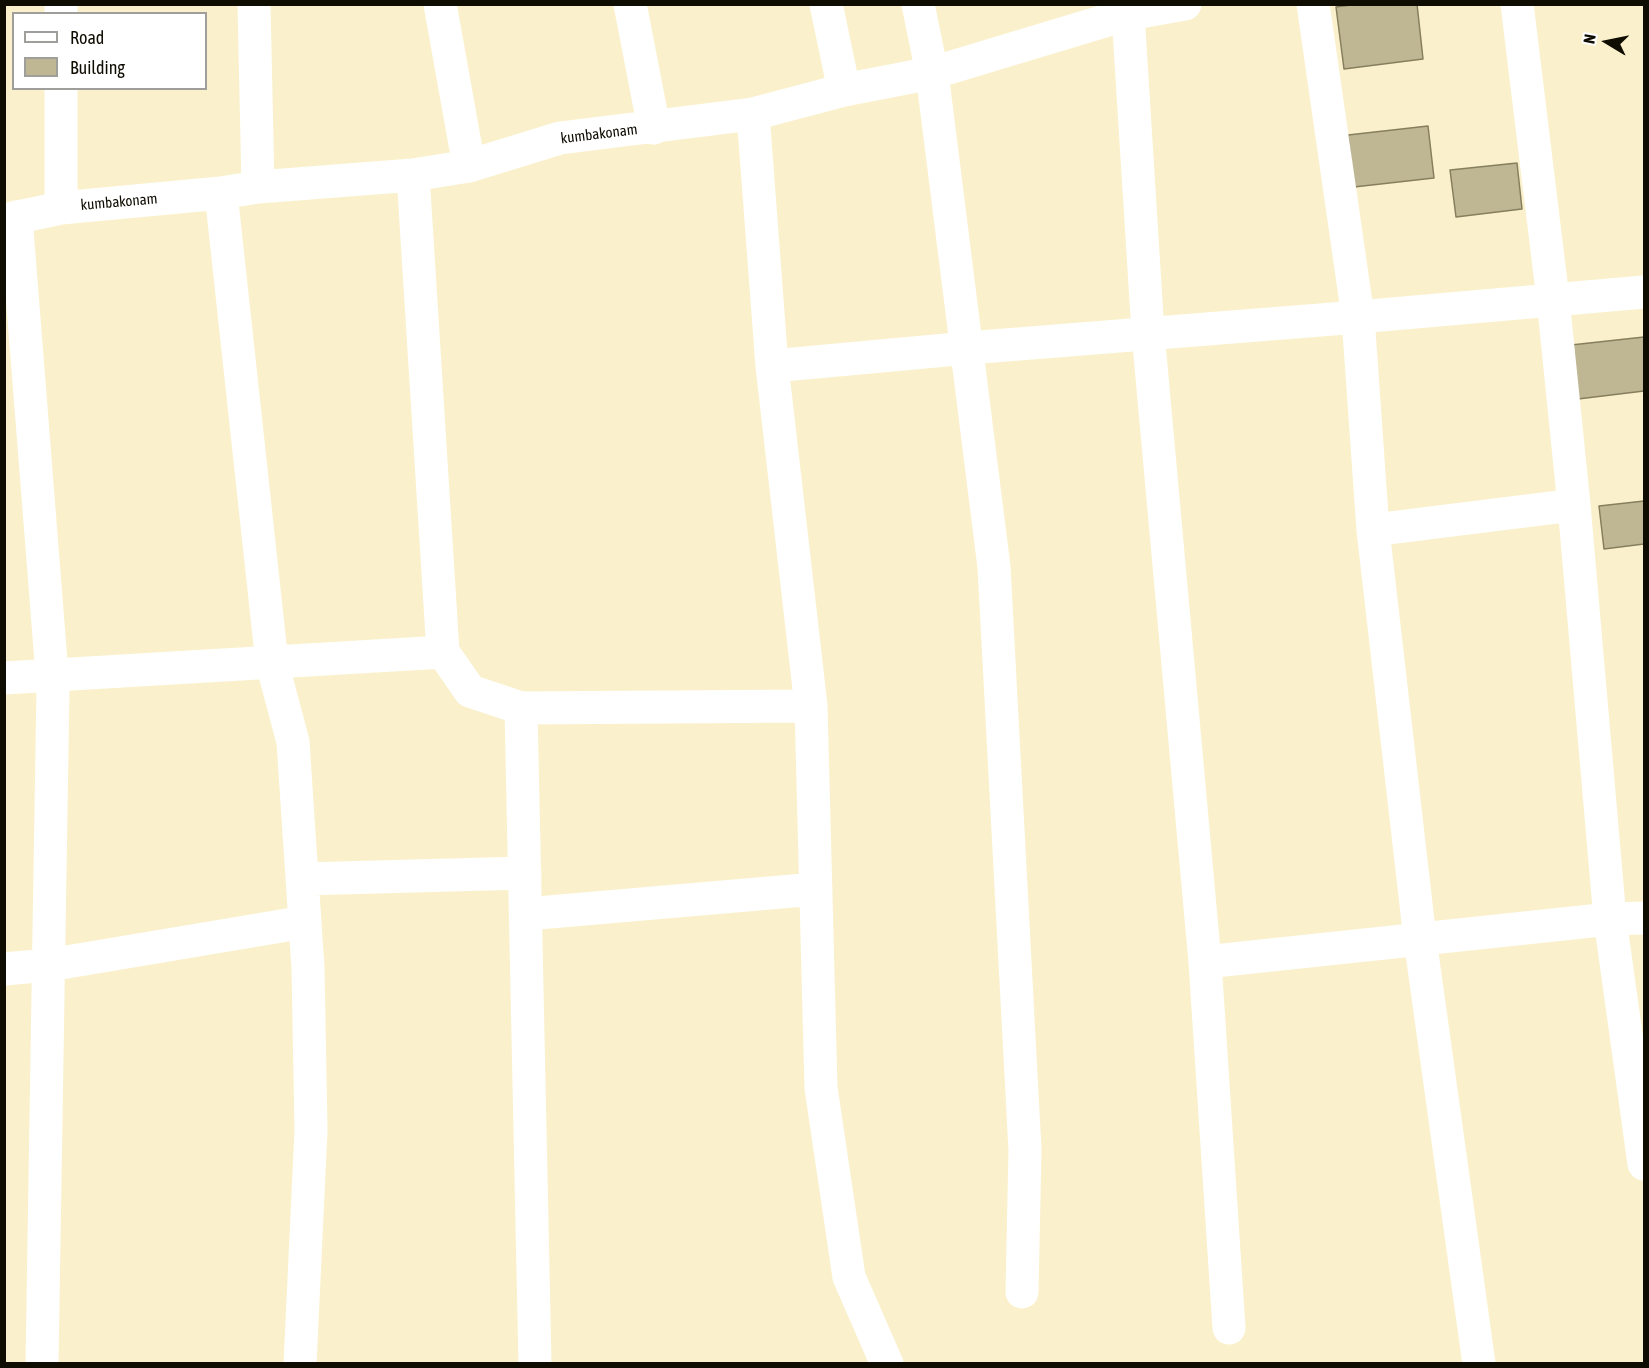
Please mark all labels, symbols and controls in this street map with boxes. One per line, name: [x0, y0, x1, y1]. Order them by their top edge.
legend: [12, 12, 207, 90]
north arrow: [1577, 12, 1637, 72]
text: Road: [70, 27, 104, 48]
text: N: [1580, 33, 1599, 45]
text: Building: [70, 57, 125, 78]
street label: kumbakonam: [560, 120, 638, 148]
street label: kumbakonam: [80, 190, 158, 214]

